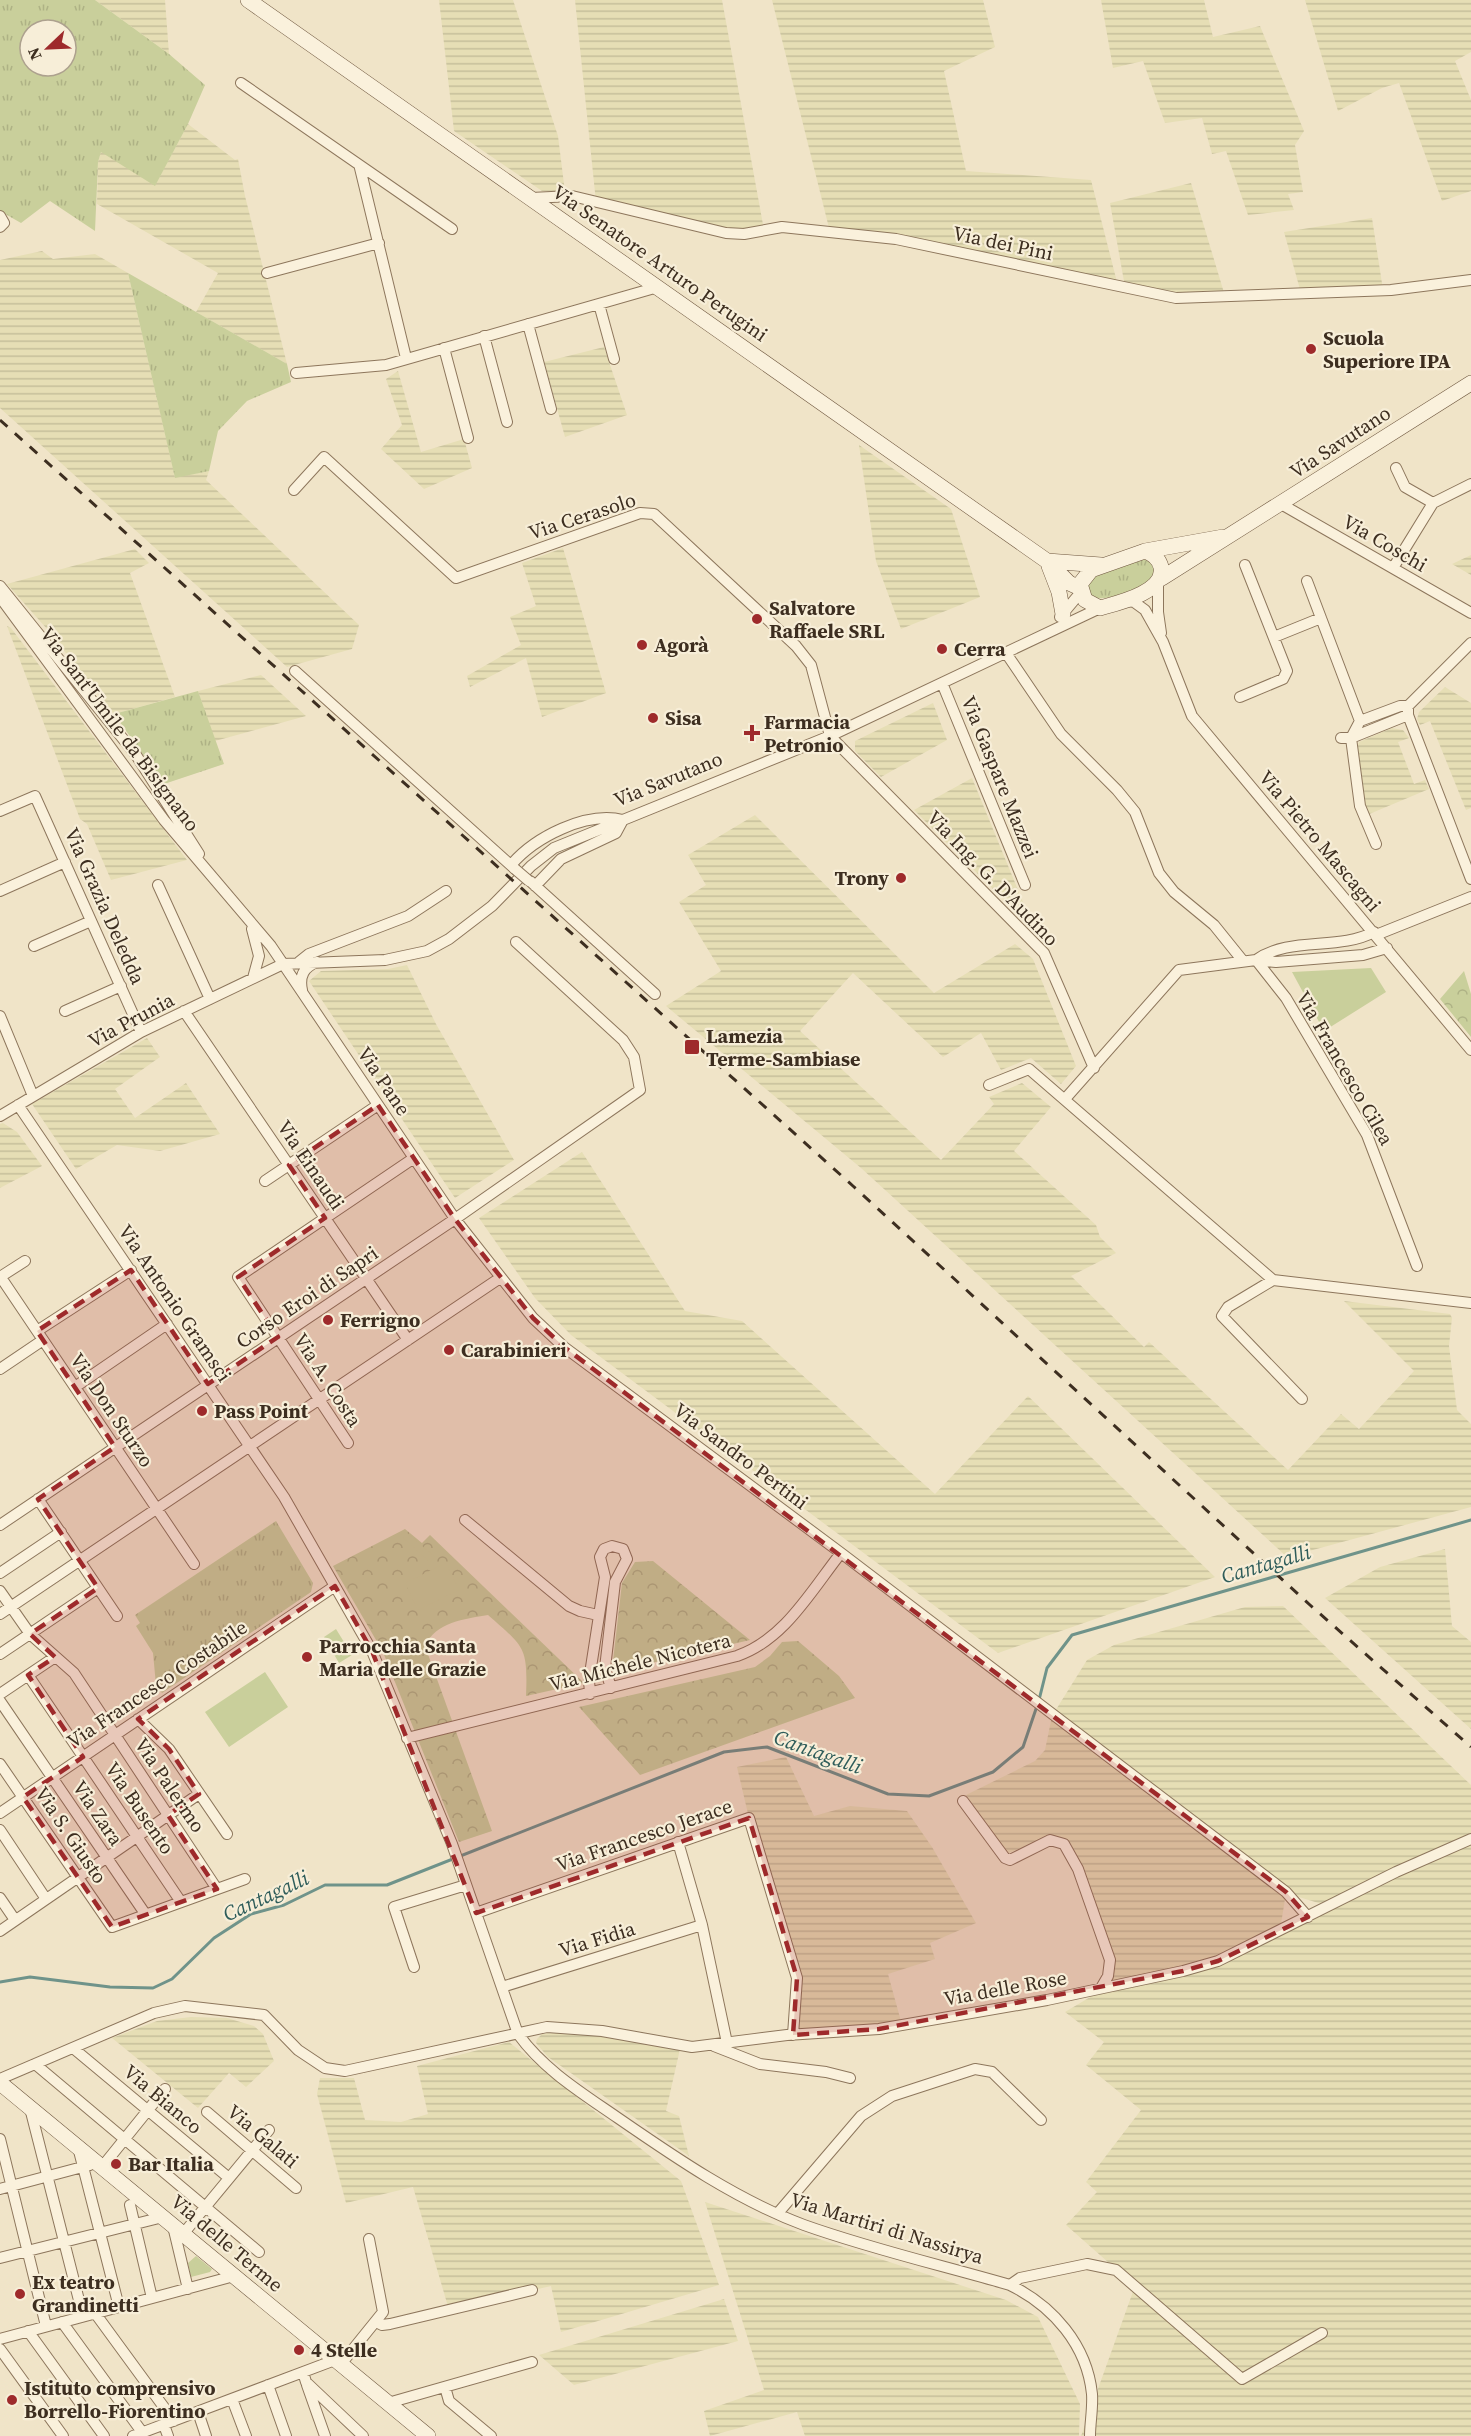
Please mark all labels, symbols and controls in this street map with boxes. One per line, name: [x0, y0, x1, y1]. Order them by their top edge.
north arrow: [18, 18, 78, 78]
text: N: [22, 44, 47, 64]
street label: Via Senatore Arturo Perugini: [547, 178, 773, 348]
street label: Via dei Pini: [950, 219, 1056, 267]
place label: Scuola Superiore IPA: [1323, 324, 1451, 375]
marker: Scuola Superiore IPA: [1304, 342, 1318, 356]
street label: Via Savutano: [1284, 399, 1396, 485]
street label: Via Cerasolo: [525, 485, 639, 547]
street label: Via Coschi: [1338, 508, 1433, 579]
place label: Salvatore Raffaele SRL: [769, 594, 885, 645]
marker: Salvatore Raffaele SRL: [750, 612, 764, 626]
street label: Via Sant'Umile da Bisignano: [34, 621, 206, 837]
place label: Agorà: [654, 631, 709, 659]
place label: Cerra: [954, 635, 1006, 663]
marker: Agorà: [635, 638, 649, 652]
marker: Cerra: [935, 642, 949, 656]
street label: Via Gaspare Mazzei: [955, 692, 1045, 863]
place label: Sisa: [665, 704, 702, 732]
place label: Farmacia Petronio: [764, 708, 851, 759]
marker: Sisa: [646, 711, 660, 725]
marker: Farmacia Petronio: [745, 726, 759, 740]
street label: Via Savutano: [609, 744, 727, 814]
street label: Via Pietro Mascagni: [1252, 764, 1388, 918]
street label: Via Ing. G. D'Audino: [921, 804, 1065, 952]
street label: Via Grazia Deledda: [58, 823, 152, 989]
place label: Trony: [834, 864, 889, 892]
marker: Trony: [894, 871, 908, 885]
street label: Via Prunia: [83, 985, 180, 1054]
street label: Via Francesco Cilea: [1289, 986, 1401, 1151]
place label: Lamezia Terme-Sambiase: [706, 1022, 860, 1073]
marker: Lamezia Terme-Sambiase: [683, 1038, 701, 1056]
street label: Via Pane: [351, 1041, 417, 1121]
street label: Via Einaudi: [271, 1115, 351, 1215]
street label: Via Antonio Gramsci: [112, 1219, 238, 1387]
street label: Corso Eroi di Sapri: [230, 1239, 384, 1355]
place label: Ferrigno: [340, 1306, 420, 1334]
marker: Ferrigno: [321, 1313, 335, 1327]
street label: Via A. Costa: [287, 1328, 369, 1433]
place label: Carabinieri: [461, 1336, 567, 1364]
marker: Carabinieri: [442, 1343, 456, 1357]
street label: Via Don Sturzo: [63, 1347, 161, 1473]
street label: Via Sandro Pertini: [668, 1396, 814, 1516]
place label: Pass Point: [214, 1397, 309, 1425]
marker: Pass Point: [195, 1404, 209, 1418]
water label: Cantagalli: [1218, 1537, 1315, 1590]
street label: Via Francesco Costabile: [61, 1613, 253, 1755]
street label: Via Michele Nicotera: [546, 1626, 735, 1698]
place label: Parrocchia Santa Maria delle Grazie: [319, 1632, 486, 1683]
marker: Parrocchia Santa Maria delle Grazie: [300, 1650, 314, 1664]
water label: Cantagalli: [770, 1722, 867, 1781]
street label: Via Palermo: [128, 1732, 212, 1838]
street label: Via Busento: [99, 1756, 181, 1860]
street label: Via Zara: [66, 1775, 131, 1852]
street label: Via S. Giusto: [28, 1781, 114, 1889]
street label: Via Francesco Jerace: [552, 1792, 736, 1878]
water label: Cantagalli: [218, 1863, 314, 1928]
street label: Via Fidia: [555, 1914, 639, 1964]
street label: Via delle Rose: [941, 1963, 1069, 2013]
street label: Via Bianco: [118, 2058, 208, 2140]
street label: Via Galati: [221, 2098, 305, 2174]
place label: Bar Italia: [128, 2150, 214, 2178]
marker: Bar Italia: [109, 2157, 123, 2171]
street label: Via Martiri di Nassirya: [787, 2185, 988, 2271]
street label: Via delle Terme: [165, 2188, 289, 2298]
place label: Ex teatro Grandinetti: [32, 2268, 139, 2319]
marker: Ex teatro Grandinetti: [13, 2287, 27, 2301]
place label: 4 Stelle: [311, 2336, 377, 2364]
marker: 4 Stelle: [292, 2343, 306, 2357]
place label: Istituto comprensivo Borrello-Fiorentino: [24, 2374, 216, 2425]
marker: Istituto comprensivo Borrello-Fiorentino: [5, 2393, 19, 2407]

